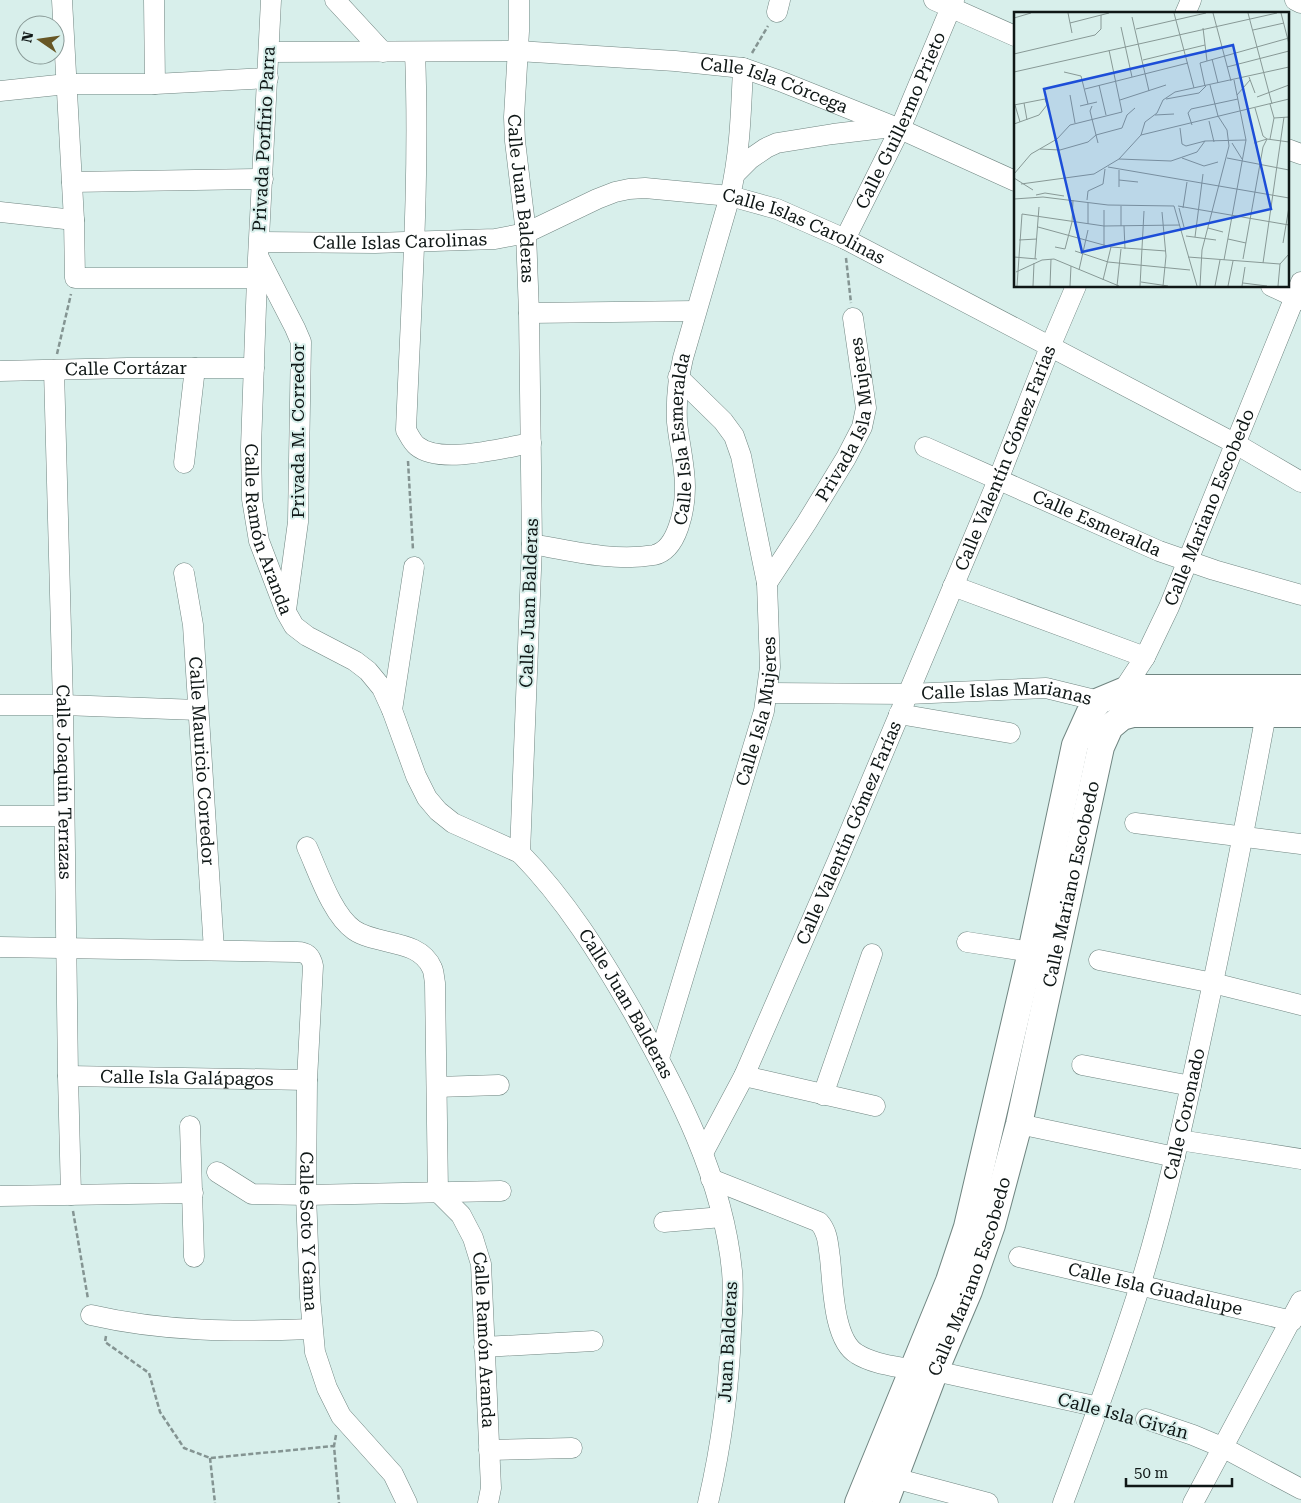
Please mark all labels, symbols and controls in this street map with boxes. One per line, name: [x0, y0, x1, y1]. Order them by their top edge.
inset map: [1014, 12, 1288, 288]
north arrow: [15, 15, 65, 65]
street label: Calle Guillermo Prieto: [851, 29, 949, 212]
text: N: [18, 30, 36, 44]
street label: Privada Porfirio Parra: [248, 45, 279, 232]
street label: Calle Isla Córcega: [699, 53, 851, 117]
street label: Calle Juan Balderas: [504, 114, 539, 283]
street label: Calle Islas Carolinas: [722, 184, 889, 268]
street label: Calle Islas Carolinas: [313, 228, 487, 253]
street label: Privada Isla Mujeres: [811, 336, 876, 505]
street label: Calle Valentín Gómez Farías: [950, 342, 1060, 574]
street label: Privada M. Corredor: [287, 343, 308, 519]
street label: Calle Isla Esmeralda: [666, 350, 695, 528]
street label: Calle Cortázar: [65, 357, 187, 379]
street label: Calle Mariano Escobedo: [1160, 406, 1258, 609]
street label: Calle Ramón Aranda: [241, 443, 297, 618]
street label: Calle Esmeralda: [1029, 485, 1165, 561]
street label: Calle Juan Balderas: [515, 518, 542, 688]
street label: Calle Isla Mujeres: [731, 636, 781, 788]
street label: Calle Mauricio Corredor: [185, 656, 220, 866]
street label: Calle Islas Marianas: [921, 677, 1094, 709]
street label: Calle Joaquín Terrazas: [52, 684, 76, 880]
street label: Calle Valentín Gómez Farías: [791, 718, 905, 948]
street label: Calle Mariano Escobedo: [1038, 779, 1103, 989]
street label: Calle Juan Balderas: [574, 925, 678, 1082]
street label: Calle Coronado: [1159, 1046, 1209, 1182]
street label: Calle Isla Galápagos: [100, 1066, 274, 1089]
street label: Calle Soto Y Gama: [296, 1151, 322, 1312]
street label: Calle Mariano Escobedo: [923, 1174, 1014, 1379]
street label: Calle Ramón Aranda: [468, 1249, 499, 1429]
street label: Calle Isla Guadalupe: [1066, 1258, 1245, 1319]
street label: Juan Balderas: [714, 1281, 741, 1403]
street label: Calle Isla Giván: [1055, 1388, 1191, 1443]
scale bar: [1126, 1456, 1232, 1488]
text: 50 m: [1134, 1464, 1169, 1482]

